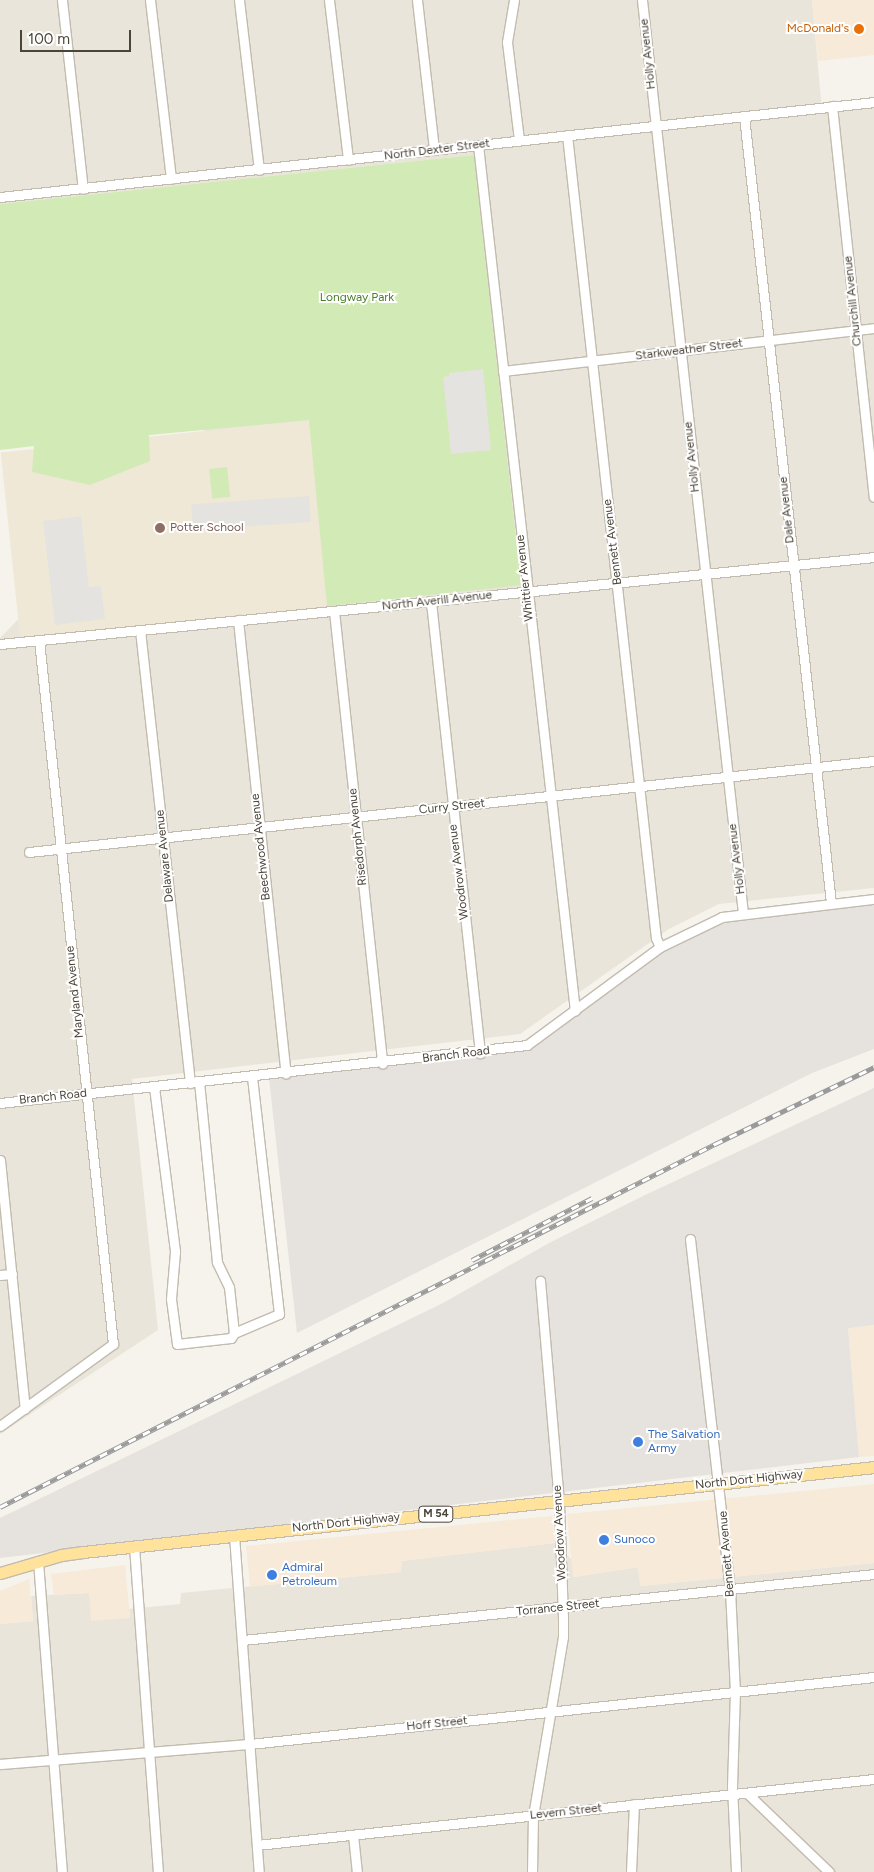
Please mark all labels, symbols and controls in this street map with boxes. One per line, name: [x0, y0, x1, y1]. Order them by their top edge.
street label: Holly Avenue: [637, 18, 659, 90]
scale bar: [22, 20, 134, 52]
place label: McDonald's: [787, 22, 849, 36]
marker: McDonald's: [853, 23, 865, 35]
text: 100 m: [28, 30, 70, 48]
street label: North Dexter Street: [383, 136, 491, 164]
street label: Churchill Avenue: [841, 255, 865, 347]
park label: Longway Park: [320, 291, 394, 305]
street label: Starkweather Street: [634, 336, 744, 364]
street label: Holly Avenue: [681, 421, 703, 493]
street label: Dale Avenue: [776, 476, 798, 544]
street label: Bennett Avenue: [601, 498, 625, 586]
place label: Potter School: [170, 521, 244, 535]
marker: Potter School: [154, 522, 166, 534]
street label: Whittier Avenue: [513, 534, 537, 622]
street label: North Averill Avenue: [381, 588, 493, 614]
street label: Risedorph Avenue: [346, 788, 370, 886]
street label: Beechwood Avenue: [248, 793, 274, 901]
street label: Curry Street: [418, 796, 486, 818]
street label: Delaware Avenue: [153, 809, 177, 903]
street label: Holly Avenue: [726, 823, 748, 895]
street label: Woodrow Avenue: [446, 824, 472, 920]
street label: Maryland Avenue: [63, 945, 87, 1039]
street label: Branch Road: [421, 1044, 491, 1066]
street label: Branch Road: [18, 1086, 88, 1108]
place label: The Salvation Army: [648, 1428, 720, 1456]
marker: The Salvation Army: [632, 1436, 644, 1448]
street label: North Dort Highway: [694, 1467, 804, 1493]
street label: Woodrow Avenue: [550, 1485, 570, 1581]
road number: M 54: [417, 1506, 455, 1522]
street label: North Dort Highway: [291, 1510, 401, 1536]
street label: Bennett Avenue: [716, 1510, 738, 1598]
place label: Sunoco: [614, 1533, 655, 1547]
marker: Sunoco: [598, 1534, 610, 1546]
place label: Admiral Petroleum: [282, 1561, 337, 1589]
marker: Admiral Petroleum: [266, 1569, 278, 1581]
street label: Torrance Street: [516, 1596, 600, 1620]
street label: Hoff Street: [406, 1714, 468, 1734]
street label: Levern Street: [529, 1801, 603, 1823]

